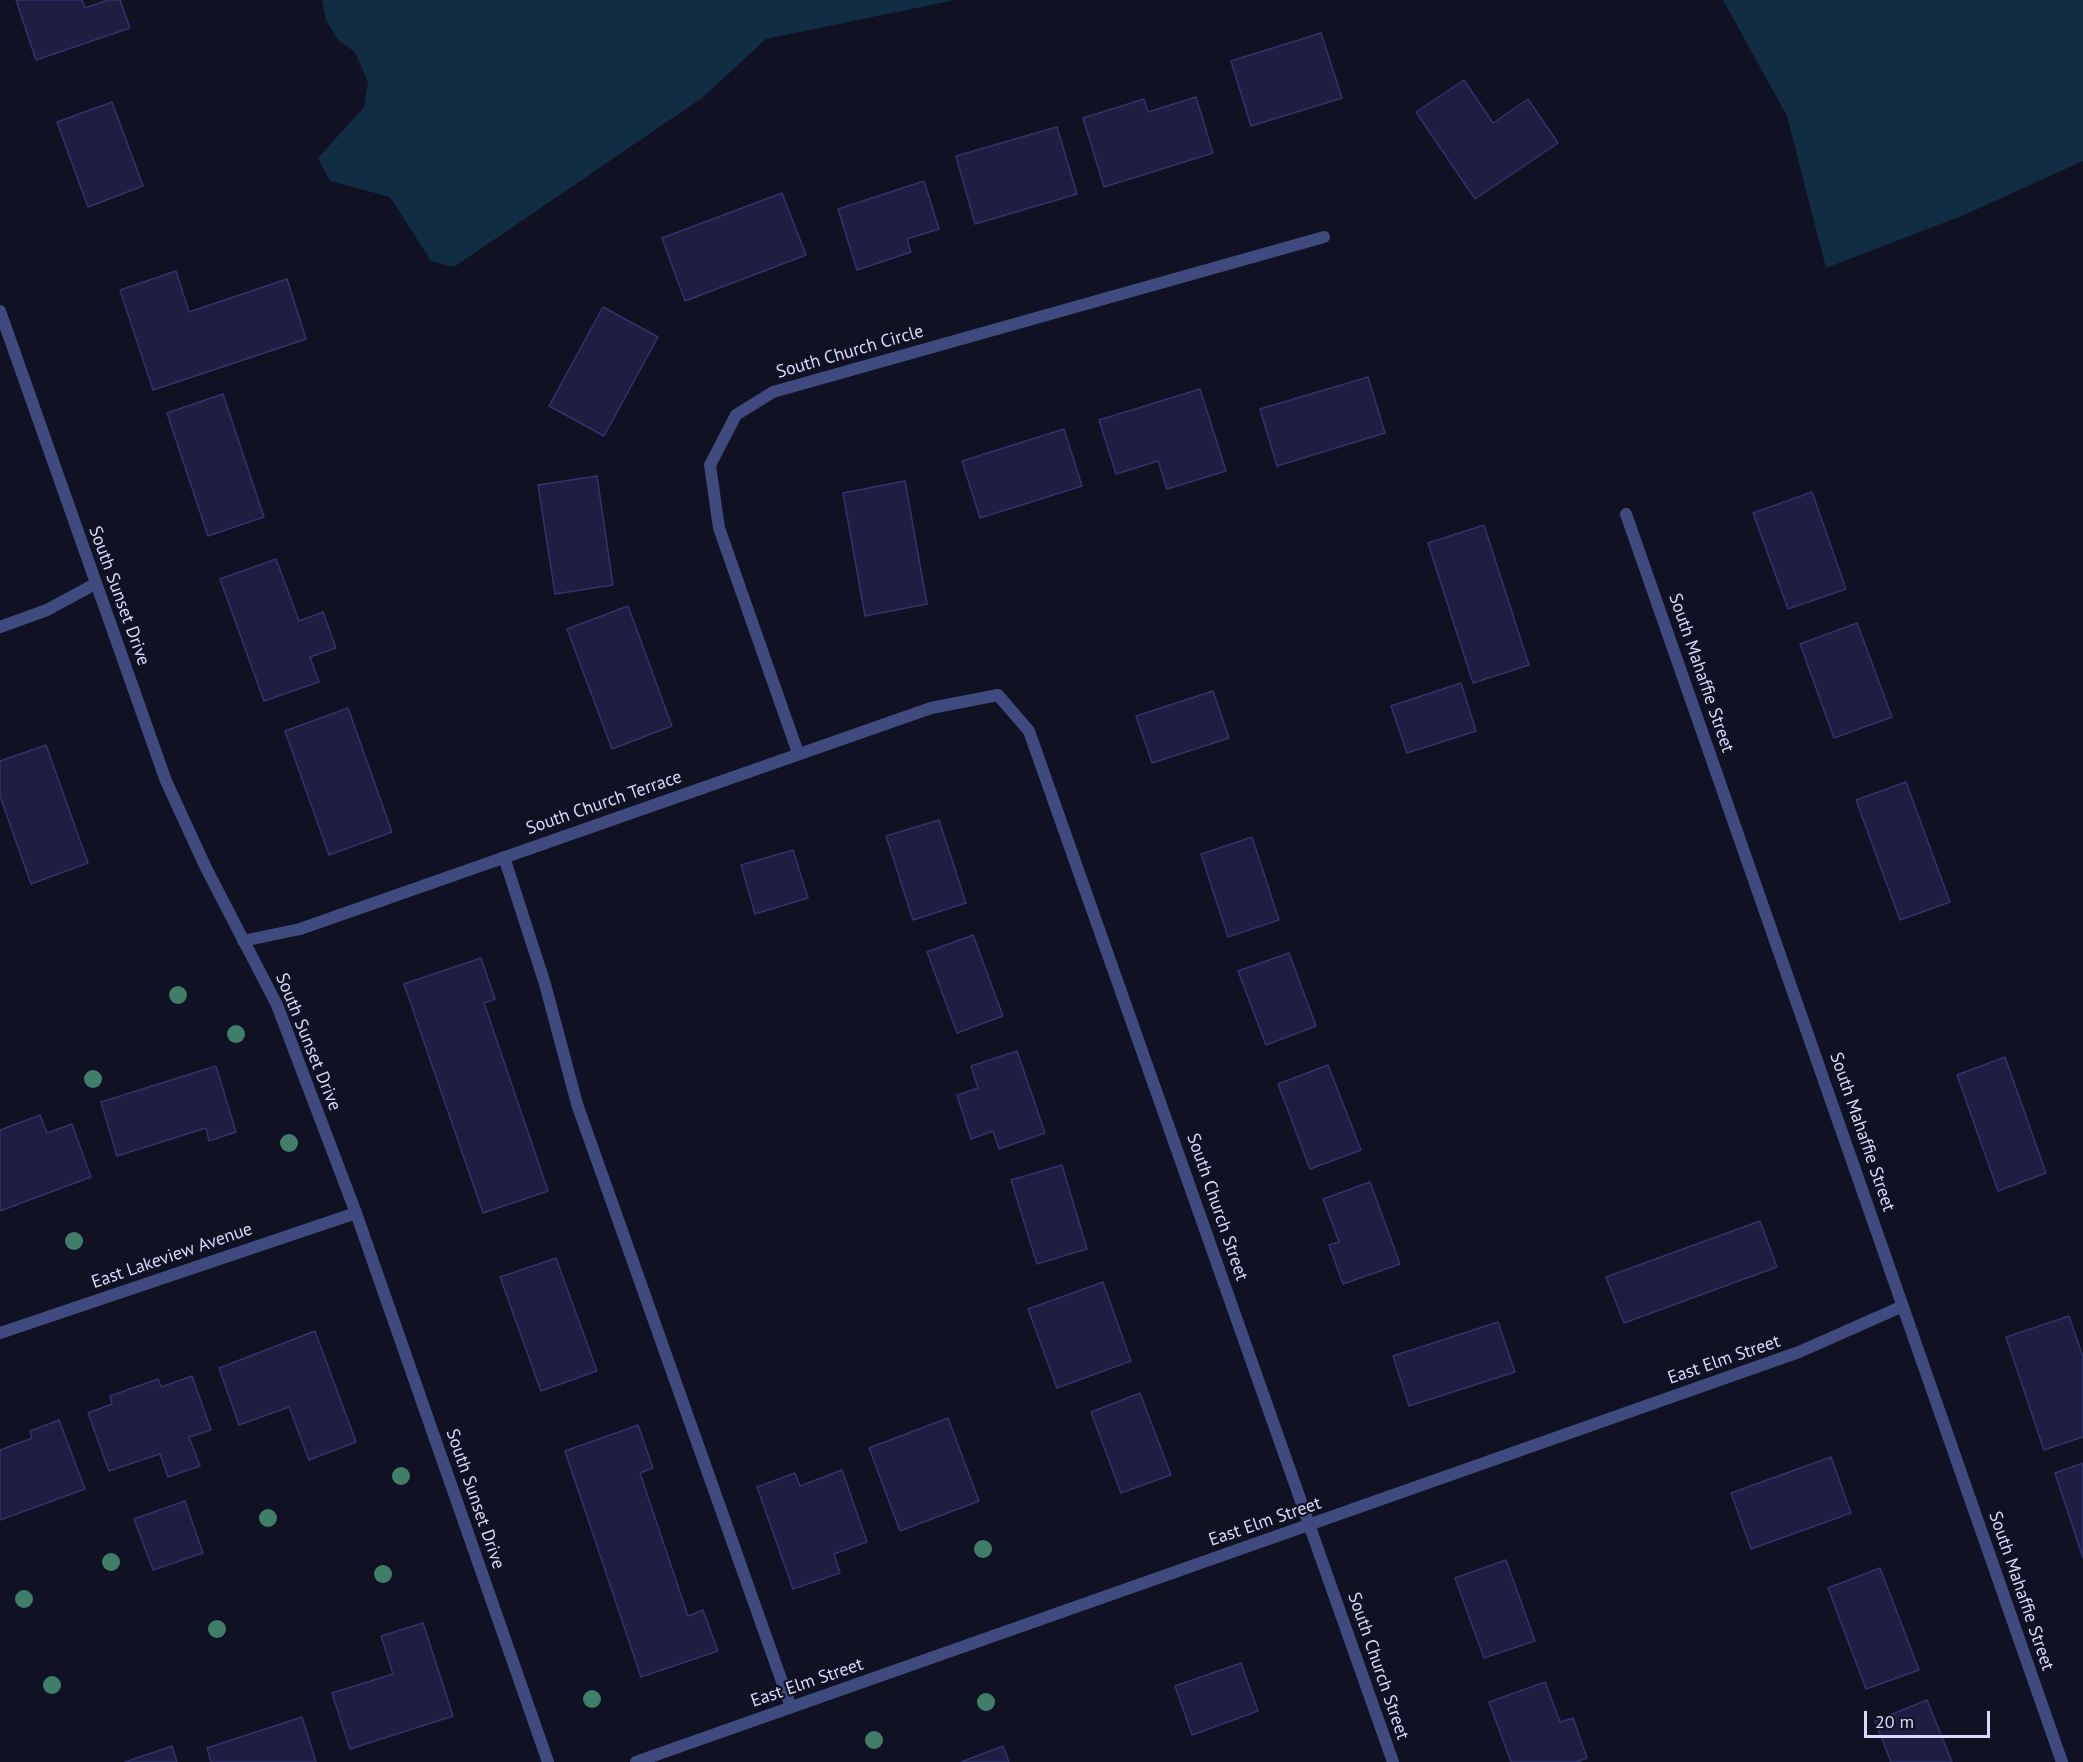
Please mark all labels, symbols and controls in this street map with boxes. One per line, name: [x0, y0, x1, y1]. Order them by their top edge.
street label: South Church Circle: [774, 321, 926, 383]
street label: South Sunset Drive: [84, 523, 154, 669]
street label: South Mahaffie Street: [1664, 591, 1738, 755]
street label: South Church Terrace: [523, 766, 685, 840]
street label: South Sunset Drive: [271, 970, 345, 1114]
street label: South Mahaffie Street: [1825, 1050, 1899, 1214]
street label: South Church Street: [1182, 1131, 1252, 1283]
street label: East Lakeview Avenue: [89, 1218, 255, 1294]
street label: East Elm Street: [1665, 1331, 1783, 1389]
street label: South Sunset Drive: [441, 1426, 509, 1572]
street label: East Elm Street: [1206, 1493, 1324, 1551]
street label: South Mahaffie Street: [1984, 1509, 2058, 1673]
street label: South Church Street: [1343, 1590, 1413, 1742]
street label: East Elm Street: [748, 1654, 866, 1712]
scale bar: [1867, 1699, 1993, 1737]
text: 20 m: [1875, 1710, 1914, 1733]

